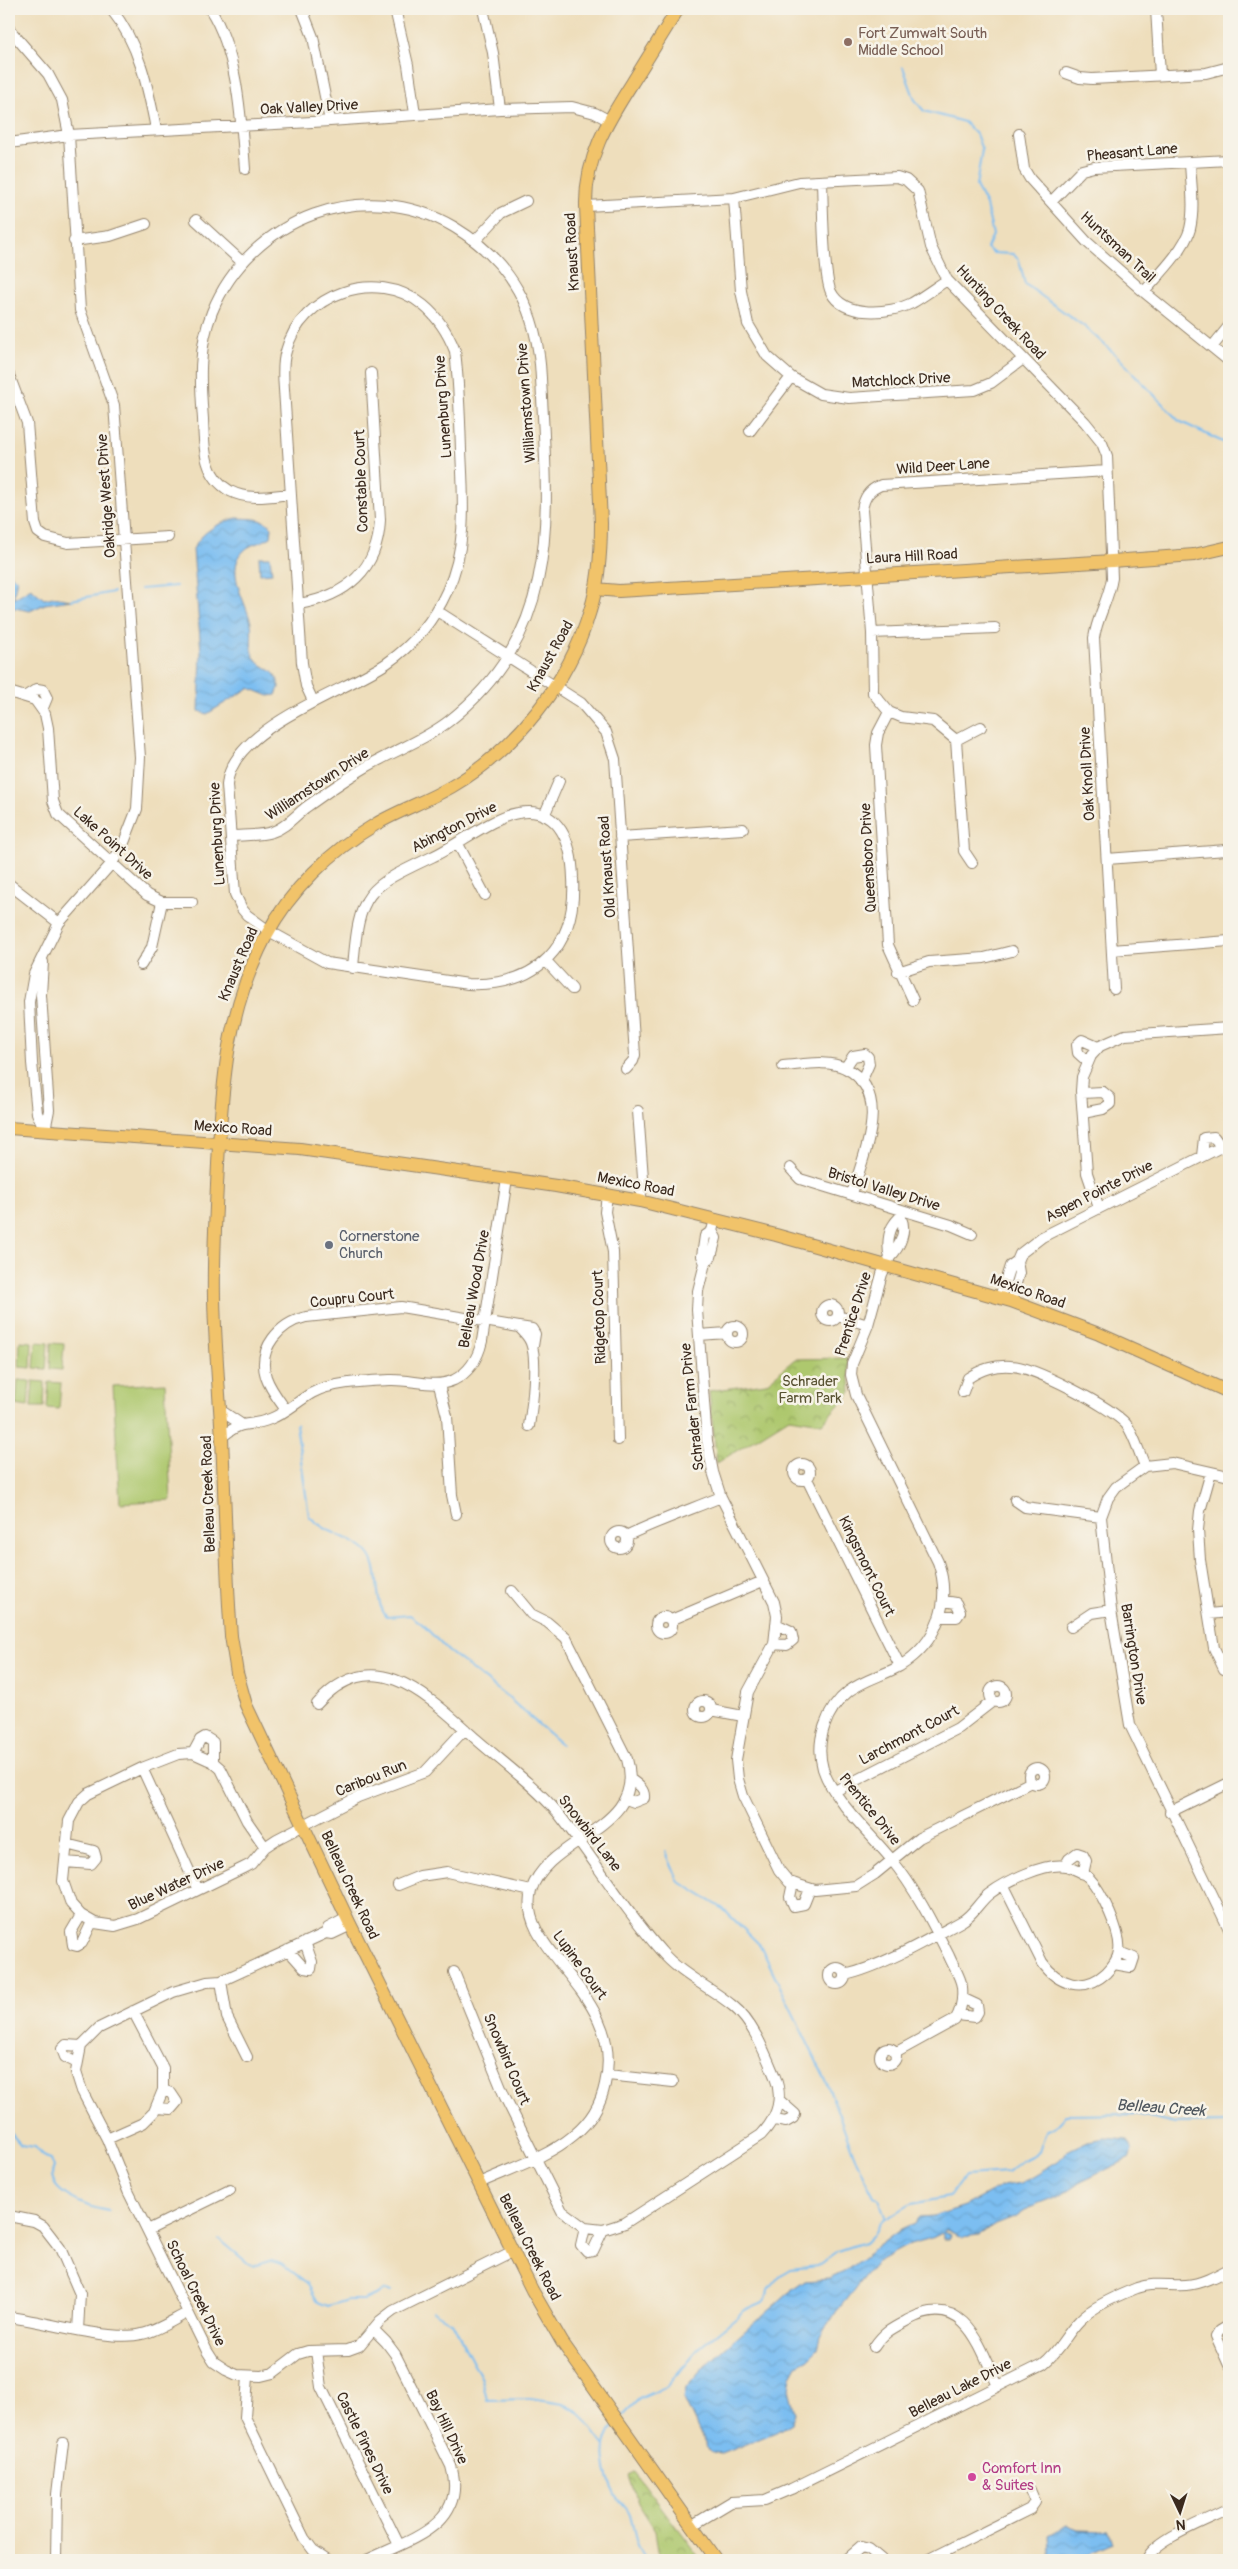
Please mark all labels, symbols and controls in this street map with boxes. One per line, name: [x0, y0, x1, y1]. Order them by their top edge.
place label: Fort Zumwalt South Middle School: [858, 24, 987, 60]
marker: Fort Zumwalt South Middle School: [842, 36, 854, 48]
street label: Oak Valley Drive: [259, 95, 359, 120]
street label: Pheasant Lane: [1086, 139, 1179, 166]
street label: Huntsman Trail: [1076, 208, 1159, 287]
street label: Knaust Road: [561, 212, 584, 292]
street label: Hunting Creek Road: [952, 261, 1049, 364]
street label: Williamstown Drive: [513, 342, 540, 463]
street label: Lunenburg Drive: [430, 354, 457, 459]
street label: Matchlock Drive: [851, 368, 951, 393]
street label: Constable Court: [350, 428, 373, 533]
street label: Oakridge West Drive: [93, 433, 120, 559]
street label: Wild Deer Lane: [896, 454, 991, 479]
street label: Laura Hill Road: [866, 545, 958, 568]
street label: Knaust Road: [523, 617, 578, 695]
street label: Oak Knoll Drive: [1076, 726, 1099, 822]
street label: Williamstown Drive: [262, 743, 373, 825]
street label: Lunenburg Drive: [205, 781, 230, 886]
street label: Abington Drive: [408, 798, 501, 857]
street label: Queensboro Drive: [856, 802, 881, 913]
street label: Lake Point Drive: [69, 803, 157, 885]
street label: Old Knaust Road: [594, 815, 621, 919]
street label: Knaust Road: [214, 924, 263, 1004]
street label: Mexico Road: [193, 1116, 273, 1141]
street label: Aspen Pointe Drive: [1042, 1156, 1157, 1227]
street label: Bristol Valley Drive: [825, 1163, 943, 1216]
street label: Mexico Road: [596, 1168, 676, 1201]
place label: Cornerstone Church: [339, 1227, 420, 1263]
street label: Belleau Wood Drive: [455, 1228, 494, 1350]
marker: Cornerstone Church: [323, 1239, 335, 1251]
street label: Ridgetop Court: [588, 1269, 611, 1364]
street label: Prentice Drive: [831, 1269, 876, 1359]
street label: Mexico Road: [988, 1270, 1068, 1313]
street label: Coupru Court: [309, 1285, 396, 1312]
street label: Schrader Farm Drive: [676, 1342, 709, 1472]
park label: Schrader Farm Park: [778, 1372, 842, 1408]
street label: Belleau Creek Road: [197, 1435, 220, 1553]
street label: Kingsmont Court: [834, 1513, 899, 1620]
street label: Barrington Drive: [1116, 1602, 1151, 1707]
street label: Larchmont Court: [856, 1701, 963, 1770]
street label: Caribou Run: [333, 1756, 410, 1801]
street label: Prentice Drive: [835, 1769, 905, 1850]
street label: Snowbird Lane: [554, 1791, 626, 1876]
street label: Belleau Creek Road: [316, 1828, 383, 1943]
street label: Blue Water Drive: [125, 1854, 228, 1915]
street label: Lupine Court: [548, 1927, 612, 2004]
street label: Snowbird Court: [479, 2011, 535, 2109]
water label: Belleau Creek: [1116, 2095, 1207, 2121]
street label: Belleau Creek Road: [494, 2191, 565, 2304]
street label: Schoal Creek Drive: [162, 2237, 230, 2350]
street label: Belleau Lake Drive: [906, 2354, 1015, 2422]
street label: Bay Hill Drive: [421, 2387, 472, 2468]
street label: Castle Pines Drive: [331, 2389, 398, 2498]
place label: Comfort Inn & Suites: [982, 2459, 1061, 2495]
marker: Comfort Inn & Suites: [966, 2471, 978, 2483]
north arrow: [1156, 2486, 1206, 2536]
text: N: [1176, 2516, 1186, 2533]

